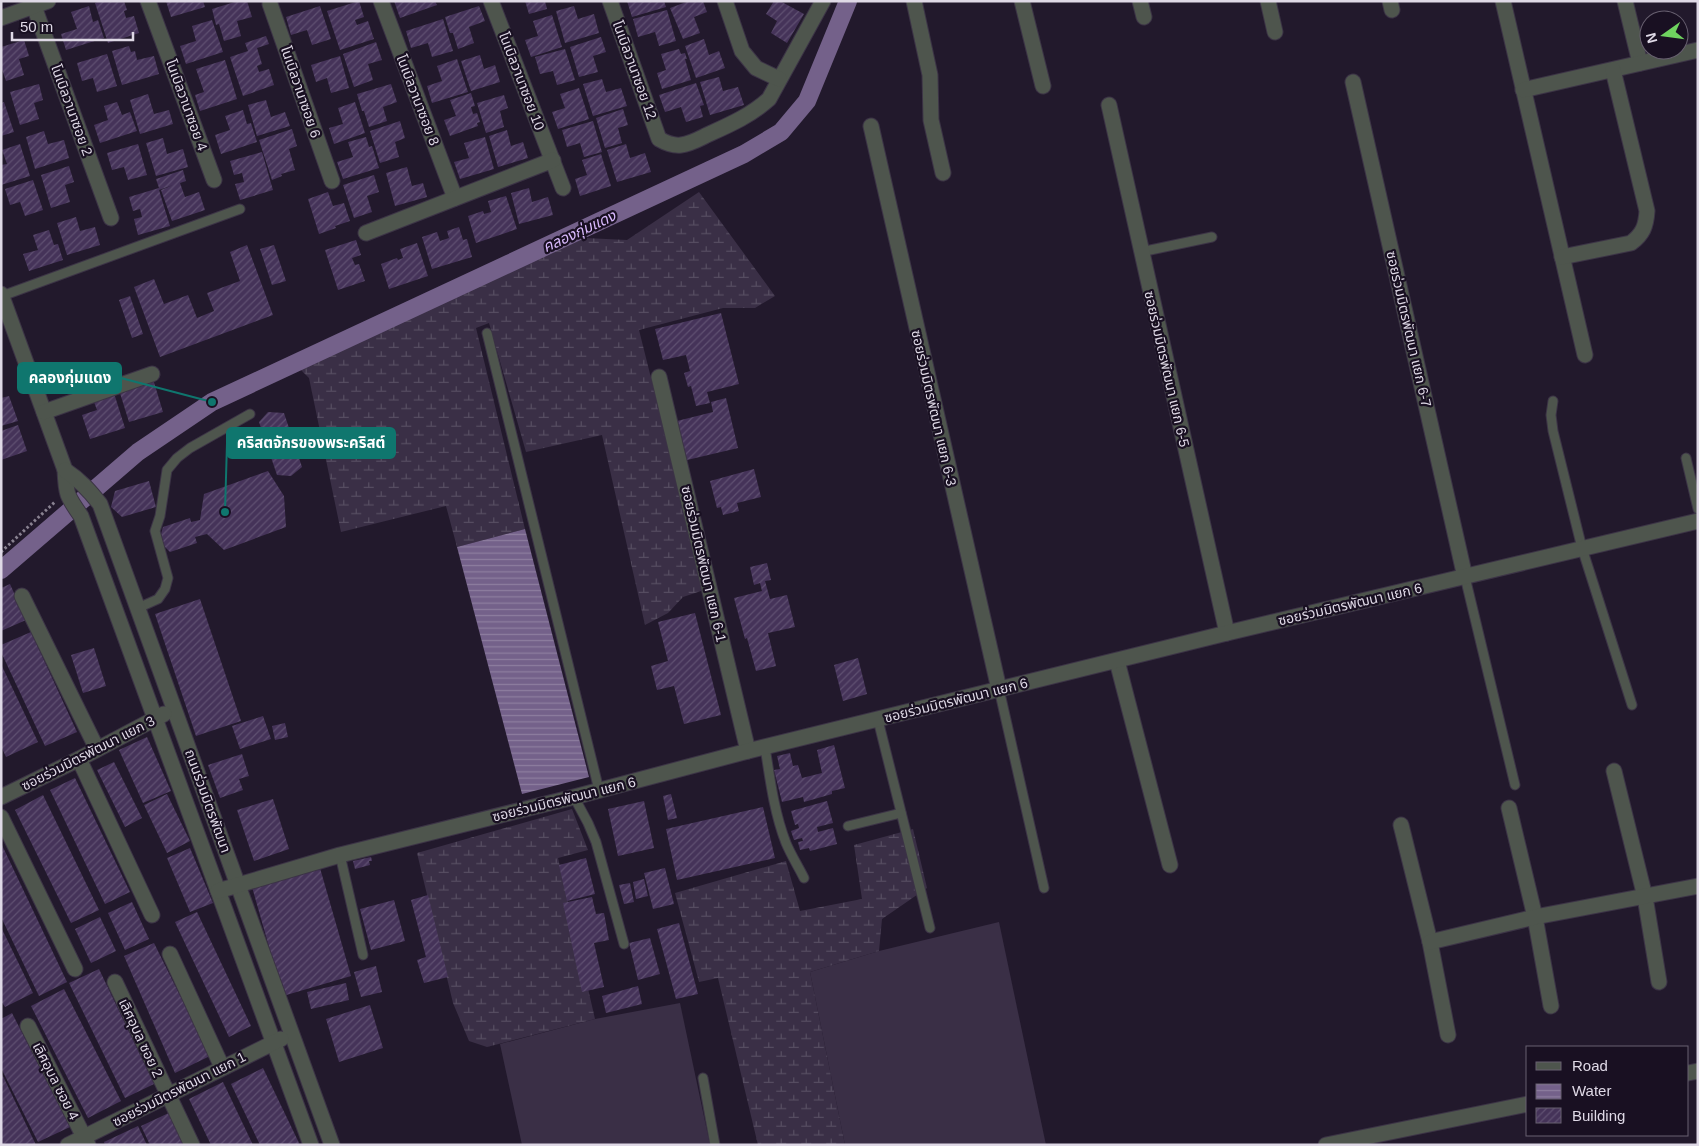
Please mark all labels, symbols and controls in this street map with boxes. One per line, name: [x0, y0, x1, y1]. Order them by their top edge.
scale bar: [12, 10, 134, 42]
north arrow: [1639, 10, 1689, 60]
text: 50 m: [20, 18, 53, 35]
street label: โนเบิลวานาซอย 12: [610, 19, 660, 122]
street label: โนเบิลวานาซอย 10: [496, 30, 548, 132]
text: N: [1642, 31, 1660, 45]
street label: โนเบิลวานาซอย 6: [278, 44, 324, 140]
street label: โนเบิลวานาซอย 8: [393, 52, 443, 148]
street label: โนเบิลวานาซอย 4: [163, 57, 211, 153]
street label: โนเบิลวานาซอย 2: [48, 62, 96, 158]
water label: คลองกุ่มแดง: [540, 206, 619, 256]
street label: ซอยร่วมมิตรพัฒนา แยก 6-7: [1383, 249, 1435, 409]
street label: ซอยร่วมมิตรพัฒนา แยก 6-5: [1141, 289, 1193, 449]
street label: ซอยร่วมมิตรพัฒนา แยก 6-3: [908, 328, 960, 488]
callout: คลองกุ่มแดง: [18, 363, 121, 393]
text: คลองกุ่มแดง: [29, 369, 111, 387]
callout: คริสตจักรของพระคริสต์: [227, 428, 395, 458]
text: คริสตจักรของพระคริสต์: [237, 434, 385, 451]
street label: ซอยร่วมมิตรพัฒนา แยก 6-1: [678, 484, 730, 644]
street label: ซอยร่วมมิตรพัฒนา แยก 6: [1276, 580, 1424, 628]
street label: ซอยร่วมมิตรพัฒนา แยก 6: [883, 674, 1030, 726]
street label: ซอยร่วมมิตรพัฒนา แยก 3: [19, 712, 157, 794]
street label: ถนนร่วมมิตรพัฒนา: [182, 747, 234, 855]
street label: ซอยร่วมมิตรพัฒนา แยก 6: [491, 773, 638, 825]
street label: เลิศอุบล ซอย 2: [115, 996, 166, 1080]
street label: เลิศอุบล ซอย 4: [29, 1040, 83, 1123]
legend: [1526, 1046, 1689, 1136]
street label: ซอยร่วมมิตรพัฒนา แยก 1: [110, 1048, 248, 1130]
text: Road: [1572, 1057, 1608, 1074]
text: Water: [1572, 1082, 1611, 1099]
text: Building: [1572, 1107, 1625, 1124]

